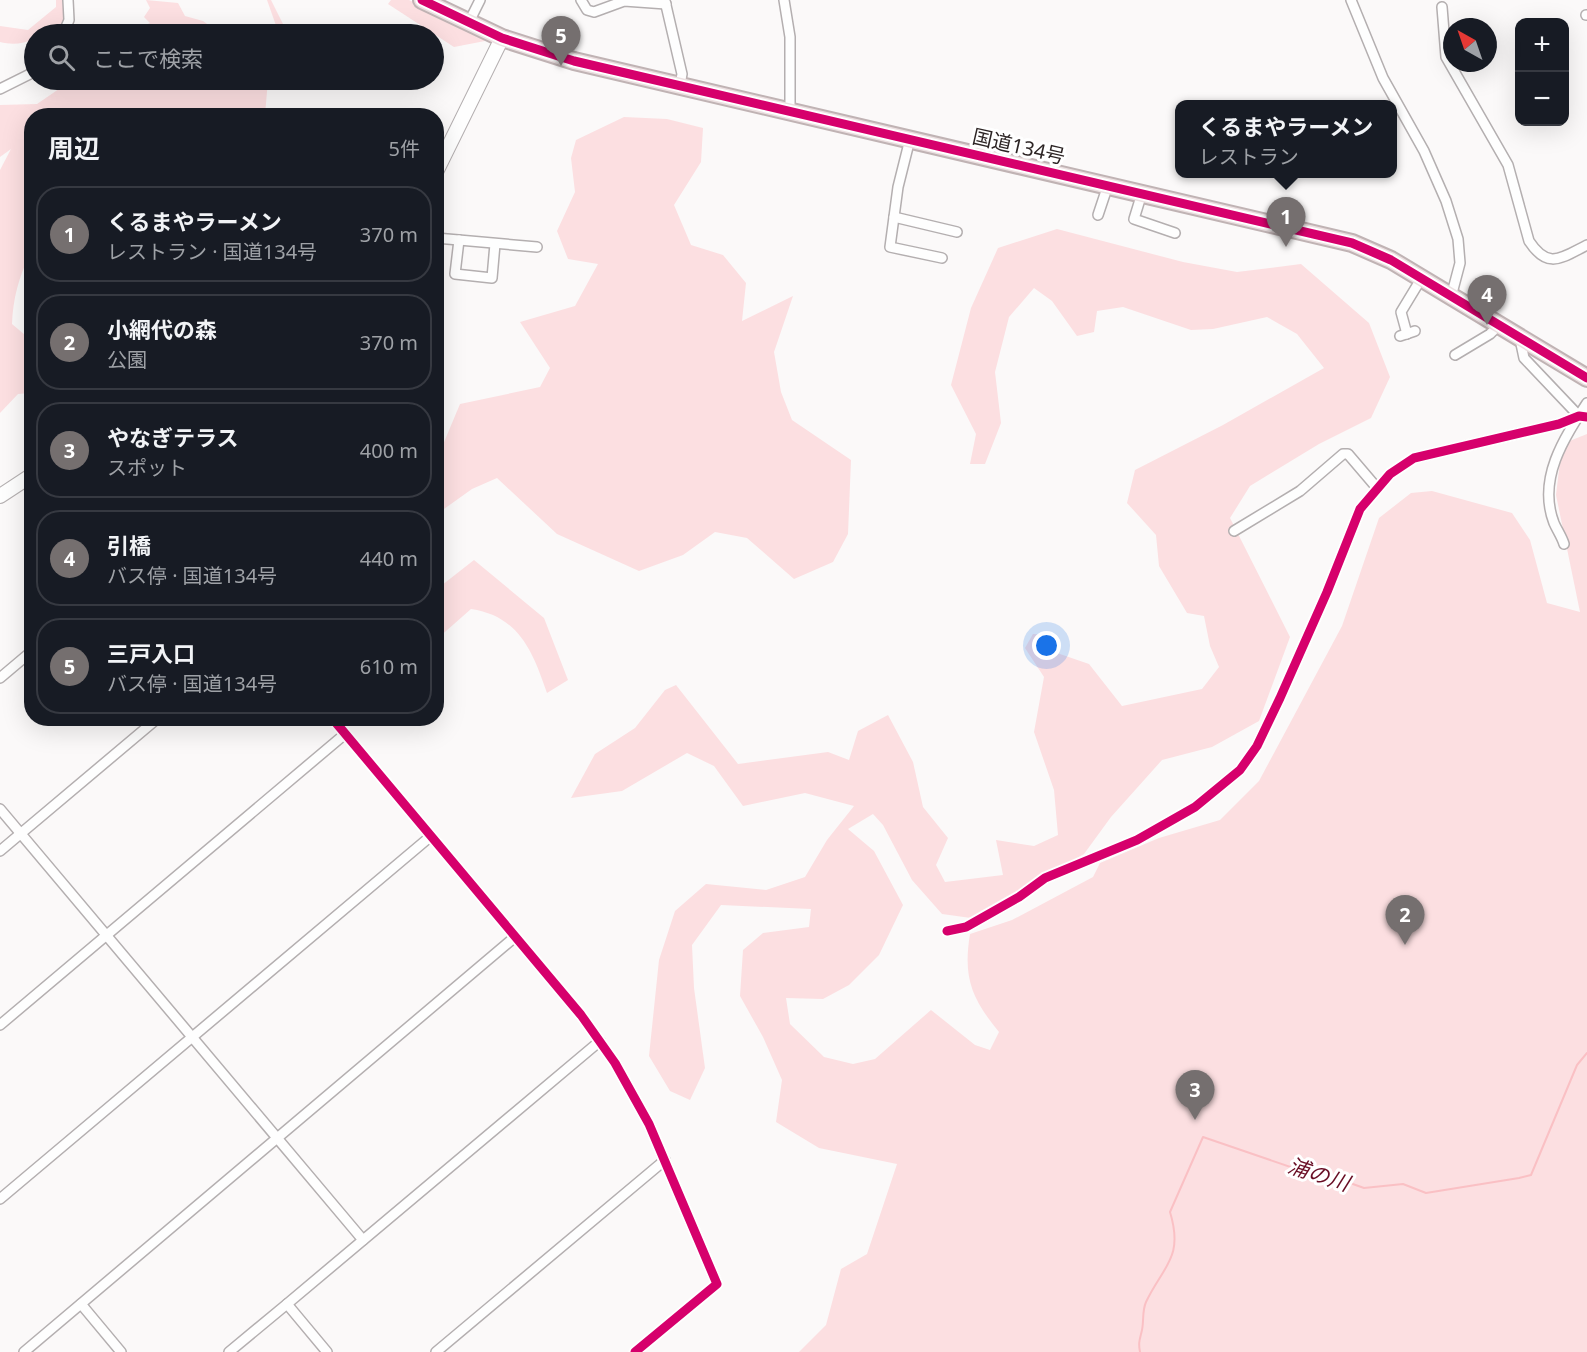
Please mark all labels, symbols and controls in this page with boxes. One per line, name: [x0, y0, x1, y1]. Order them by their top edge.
pin: 5: [542, 16, 580, 66]
north arrow: [1443, 18, 1497, 72]
map controls: [1515, 18, 1569, 126]
button: +: [1515, 18, 1569, 72]
search box: [24, 24, 444, 90]
icon: search: [45, 41, 78, 74]
text: ここで検索: [93, 43, 203, 73]
button: −: [1515, 72, 1569, 126]
popup: [1175, 100, 1397, 178]
text: くるまやラーメン: [1199, 111, 1373, 141]
street label: 国道134号: [970, 122, 1068, 170]
text: 周辺: [48, 130, 100, 166]
text: 5件: [389, 135, 420, 162]
text: レストラン: [1199, 143, 1299, 170]
pin: 1: [1266, 198, 1306, 247]
text: くるまやラーメン: [107, 206, 282, 236]
text: 1: [64, 221, 75, 248]
text: 370 m: [360, 221, 418, 248]
text: レストラン · 国道134号: [107, 238, 317, 265]
pin: 4: [1468, 276, 1506, 325]
text: 小網代の森: [107, 314, 217, 344]
text: 2: [64, 329, 75, 356]
text: 370 m: [360, 329, 418, 356]
text: 公園: [107, 346, 147, 373]
text: やなぎテラス: [107, 422, 239, 452]
text: 3: [64, 437, 75, 464]
text: 400 m: [360, 437, 418, 464]
text: スポット: [107, 454, 187, 481]
text: 引橋: [107, 530, 151, 560]
text: 4: [64, 545, 75, 572]
text: 440 m: [360, 545, 418, 572]
text: バス停 · 国道134号: [107, 562, 277, 589]
your location: [1032, 631, 1061, 660]
text: 三戸入口: [107, 638, 195, 668]
text: 5: [64, 653, 75, 680]
text: 610 m: [360, 653, 418, 680]
text: バス停 · 国道134号: [107, 670, 277, 697]
pin: 2: [1386, 896, 1424, 945]
pin: 3: [1176, 1070, 1214, 1120]
water label: 浦の川: [1285, 1151, 1355, 1198]

